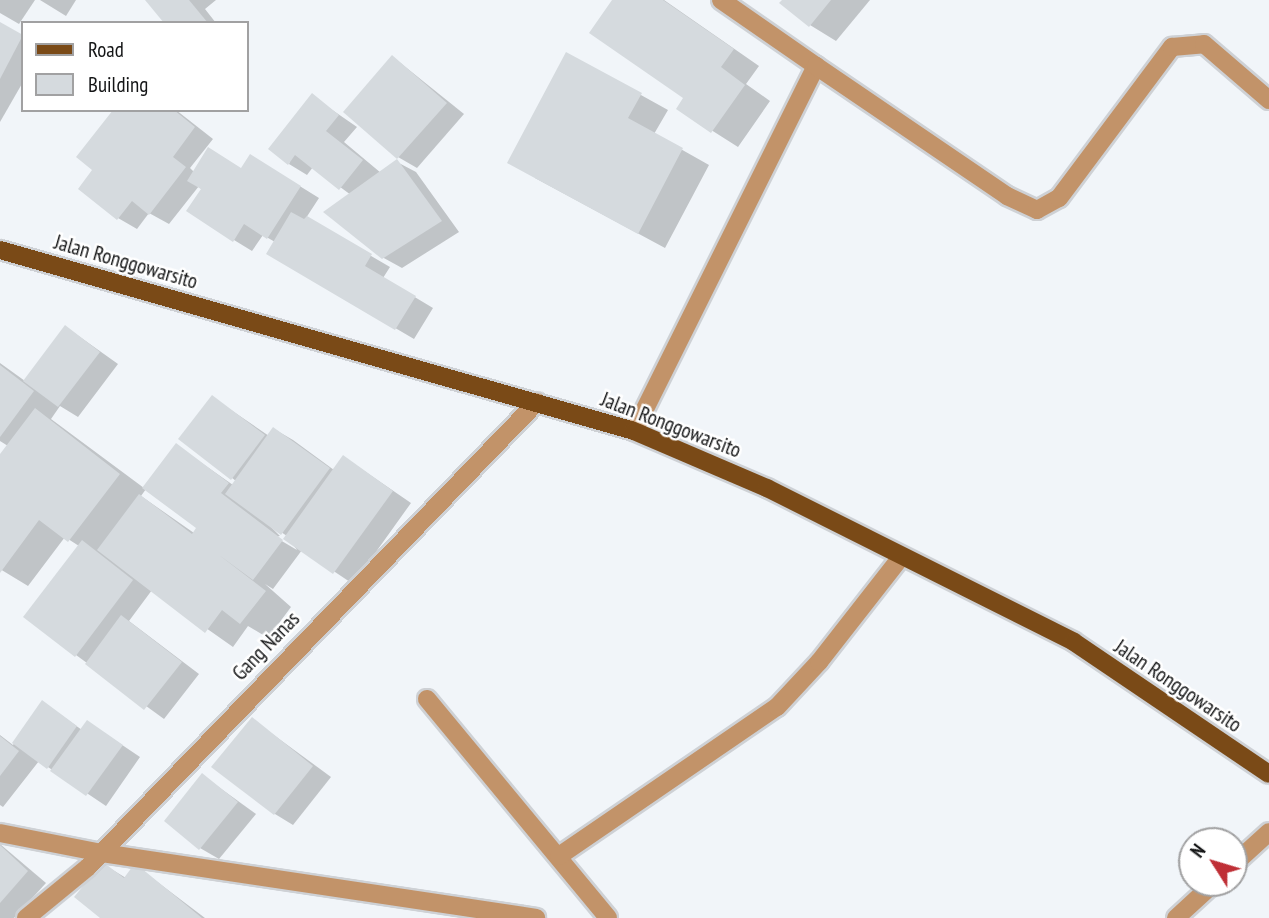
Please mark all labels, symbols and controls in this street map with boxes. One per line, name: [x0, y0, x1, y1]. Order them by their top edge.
legend: [21, 21, 248, 112]
text: Road: [88, 36, 124, 63]
text: Building: [88, 71, 148, 98]
street label: Jalan Ronggowarsito: [51, 230, 201, 294]
street label: Jalan Ronggowarsito: [597, 387, 745, 463]
street label: Gang Nanas: [227, 606, 305, 686]
street label: Jalan Ronggowarsito: [1110, 634, 1246, 738]
north arrow: [1178, 827, 1248, 897]
text: N: [1185, 839, 1210, 862]

